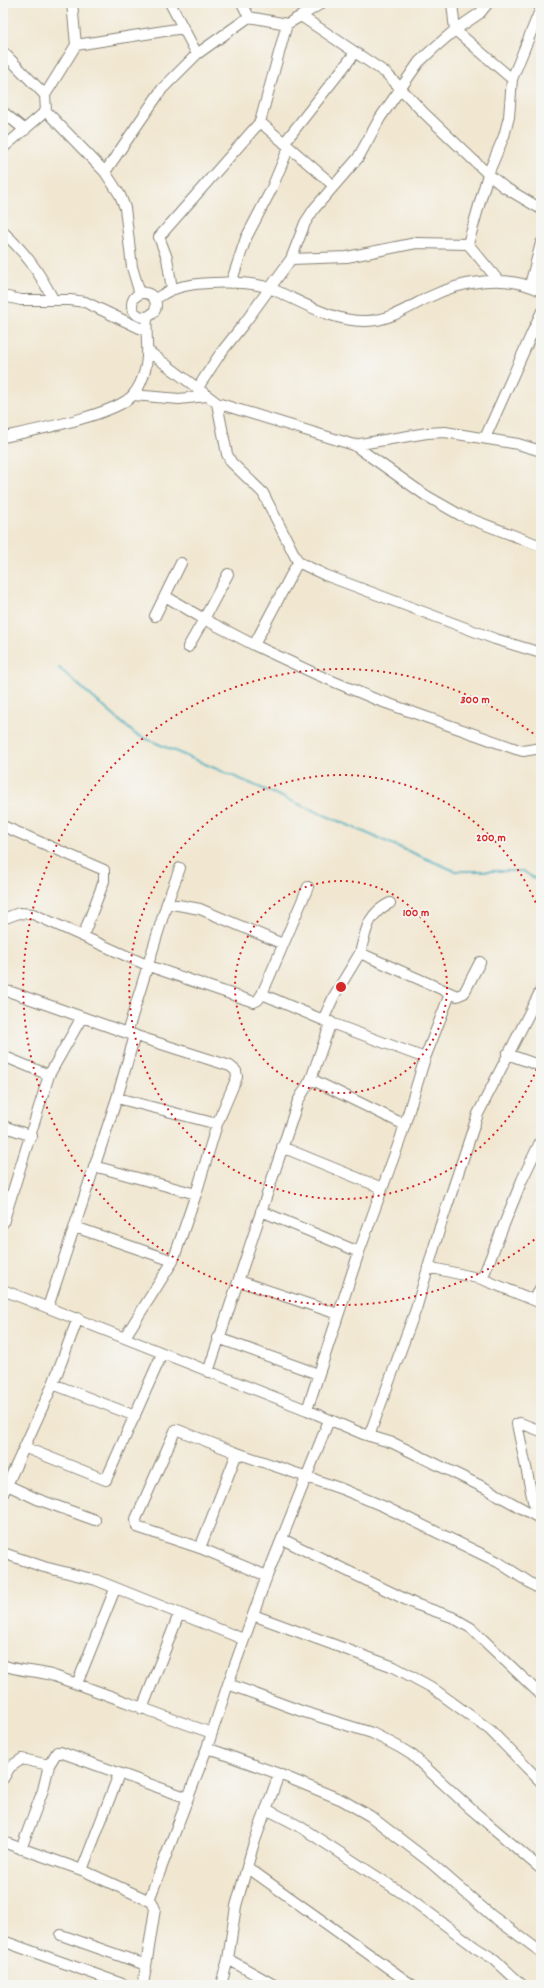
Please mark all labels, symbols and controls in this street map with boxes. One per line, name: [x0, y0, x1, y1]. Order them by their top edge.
text: 300 m: [460, 692, 490, 709]
text: 200 m: [476, 830, 506, 847]
text: 100 m: [403, 905, 429, 922]
centre of rings: [334, 980, 348, 994]

